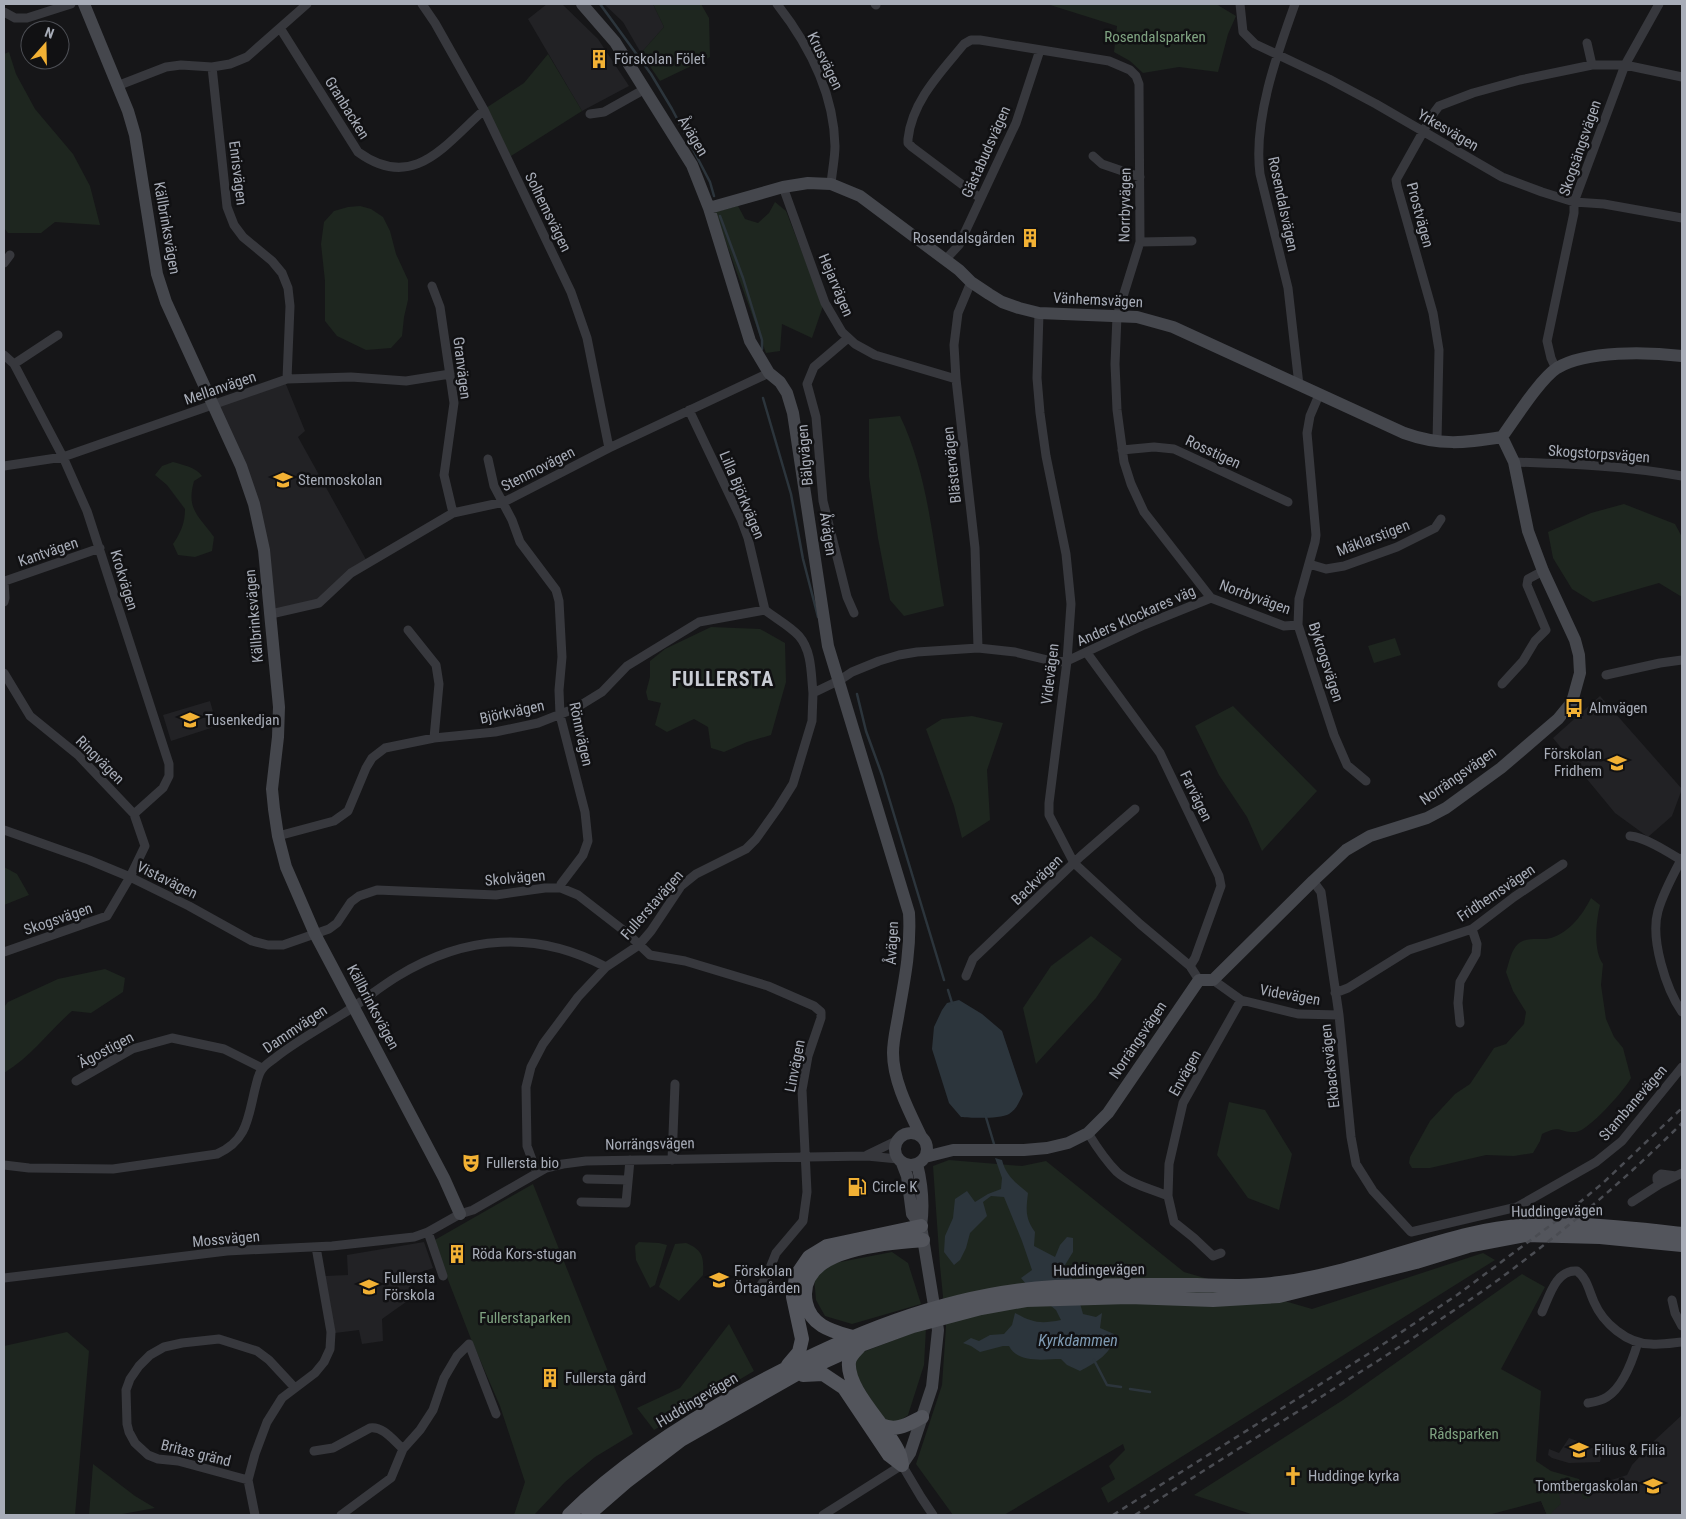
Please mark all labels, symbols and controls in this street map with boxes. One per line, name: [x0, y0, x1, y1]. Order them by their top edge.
north arrow: [20, 20, 70, 70]
text: N: [43, 24, 56, 42]
park label: Rosendalsparken: [1104, 28, 1206, 46]
street label: Krusvägen: [803, 29, 847, 93]
building icon: Förskolan Fölet: [588, 48, 610, 70]
place label: Förskolan Fölet: [614, 50, 705, 68]
street label: Granbacken: [321, 74, 373, 142]
street label: Skogsängsvägen: [1555, 98, 1605, 198]
street label: Gästabudsvägen: [958, 103, 1014, 201]
street label: Yrkesvägen: [1414, 105, 1482, 155]
street label: Åvägen: [674, 113, 712, 159]
street label: Enrisvägen: [225, 140, 251, 206]
street label: Rosendalsvägen: [1264, 155, 1302, 253]
street label: Norrbyvägen: [1115, 167, 1135, 243]
street label: Solhemsvägen: [521, 169, 575, 255]
street label: Källbrinksvägen: [150, 180, 184, 276]
street label: Prostvägen: [1403, 180, 1437, 250]
building icon: Rosendalsgården: [1019, 227, 1041, 249]
place label: Rosendalsgården: [913, 229, 1015, 247]
street label: Hejarvägen: [815, 251, 857, 319]
street label: Vänhemsvägen: [1053, 289, 1143, 311]
street label: Granvägen: [449, 336, 475, 400]
street label: Mellanvägen: [182, 367, 258, 409]
street label: Bälgvägen: [793, 424, 817, 486]
street label: Blästervägen: [939, 426, 965, 504]
street label: Rosstigen: [1183, 431, 1243, 473]
street label: Skogstorpsvägen: [1547, 441, 1651, 467]
street label: Stenmovägen: [498, 443, 578, 495]
street label: Lilla Björkvägen: [715, 448, 769, 542]
school or university icon: Stenmoskolan: [272, 469, 294, 491]
place label: Stenmoskolan: [298, 471, 382, 489]
street label: Åvägen: [816, 511, 840, 557]
street label: Mäklarstigen: [1334, 516, 1412, 560]
street label: Kantvägen: [16, 533, 80, 571]
street label: Krokvägen: [106, 548, 142, 612]
street label: Källbrinksvägen: [241, 569, 267, 663]
street label: Norrbyvägen: [1217, 576, 1293, 618]
street label: Anders Klockares väg: [1074, 582, 1198, 650]
street label: Bykrogsvägen: [1305, 620, 1347, 704]
street label: Videvägen: [1037, 642, 1063, 706]
district label: FULLERSTA: [672, 667, 774, 691]
street label: Björkvägen: [478, 696, 546, 728]
bus stop icon: Almvägen: [1563, 697, 1585, 719]
place label: Almvägen: [1589, 699, 1648, 717]
street label: Rönnvägen: [565, 700, 597, 768]
school or university icon: Tusenkedjan: [179, 709, 201, 731]
place label: Tusenkedjan: [205, 711, 279, 729]
street label: Ringvägen: [72, 732, 128, 788]
street label: Norrängsvägen: [1416, 743, 1500, 809]
place label: Förskolan Fridhem: [1544, 745, 1602, 780]
school or university icon: Förskolan Fridhem: [1606, 752, 1628, 774]
street label: Farvägen: [1176, 768, 1216, 824]
street label: Backvägen: [1008, 851, 1066, 909]
street label: Vistavägen: [134, 858, 200, 902]
street label: Fridhemsvägen: [1454, 860, 1538, 926]
street label: Skolvägen: [484, 866, 546, 890]
street label: Fullerstavägen: [617, 867, 687, 943]
street label: Skogsvägen: [21, 899, 95, 939]
street label: Åvägen: [882, 921, 902, 965]
street label: Källbrinksvägen: [343, 961, 403, 1053]
street label: Videvägen: [1258, 981, 1322, 1009]
street label: Norrängsvägen: [1106, 998, 1170, 1082]
street label: Dammvägen: [259, 1001, 331, 1057]
street label: Ekbacksvägen: [1317, 1023, 1343, 1109]
street label: Ägostigen: [75, 1028, 137, 1072]
street label: Linvägen: [781, 1038, 809, 1094]
street label: Envägen: [1165, 1047, 1205, 1099]
street label: Stambanevägen: [1595, 1061, 1671, 1145]
street label: Norrängsvägen: [605, 1134, 695, 1154]
theatre icon: Fullersta bio: [460, 1152, 482, 1174]
place label: Fullersta bio: [486, 1154, 559, 1172]
fuel station icon: Circle K: [846, 1176, 868, 1198]
place label: Circle K: [872, 1178, 918, 1196]
street label: Huddingevägen: [1511, 1201, 1603, 1221]
street label: Mossvägen: [191, 1227, 261, 1251]
building icon: Röda Kors-stugan: [446, 1243, 468, 1265]
place label: Röda Kors-stugan: [472, 1245, 577, 1263]
street label: Huddingevägen: [1053, 1260, 1145, 1280]
place label: Förskolan Örtagården: [734, 1262, 800, 1297]
place label: Fullersta Förskola: [384, 1269, 435, 1304]
school or university icon: Förskolan Örtagården: [708, 1269, 730, 1291]
school or university icon: Fullersta Förskola: [358, 1276, 380, 1298]
park label: Fullerstaparken: [479, 1309, 571, 1327]
water label: Kyrkdammen: [1038, 1331, 1118, 1350]
building icon: Fullersta gård: [539, 1367, 561, 1389]
place label: Fullersta gård: [565, 1369, 646, 1387]
street label: Huddingevägen: [653, 1369, 741, 1431]
park label: Rådsparken: [1429, 1425, 1499, 1443]
street label: Britas gränd: [159, 1436, 233, 1470]
school or university icon: Filius & Filia: [1568, 1439, 1590, 1461]
place label: Filius & Filia: [1594, 1441, 1665, 1459]
church icon: Huddinge kyrka: [1282, 1465, 1304, 1487]
place label: Huddinge kyrka: [1308, 1467, 1400, 1485]
school or university icon: Tomtbergaskolan: [1642, 1475, 1664, 1497]
place label: Tomtbergaskolan: [1535, 1477, 1638, 1495]

